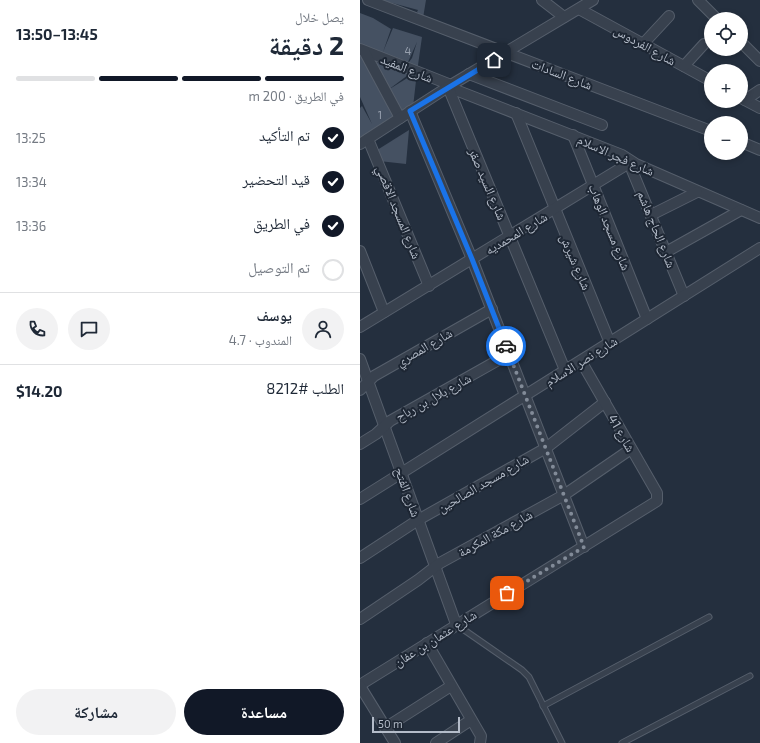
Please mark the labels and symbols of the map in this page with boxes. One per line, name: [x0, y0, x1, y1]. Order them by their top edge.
street label: شارع الفردوس: [610, 21, 679, 70]
pin: [477, 43, 511, 77]
house number: 4: [405, 44, 412, 57]
street label: شارع المفيد: [378, 50, 435, 88]
street label: شارع السادات: [529, 55, 595, 95]
house number: 1: [378, 108, 382, 121]
street label: شارع فجر الاسلام: [574, 131, 657, 181]
street label: شارع السيد صقر: [463, 145, 510, 223]
street label: شارع المسجد الاقصي: [370, 163, 425, 262]
street label: شارع مسجد الوهاب: [584, 181, 635, 273]
street label: شارع الحاج هاشم: [632, 188, 680, 271]
street label: شارع المحمديه: [482, 208, 551, 259]
street label: شارع شيرش: [555, 232, 595, 293]
street label: شارع المصري: [393, 325, 457, 372]
courier: [486, 326, 526, 366]
street label: شارع نصر الاسلام: [542, 332, 621, 391]
street label: شارع بلال بن رباح: [392, 370, 475, 426]
street label: شارع 41: [603, 411, 639, 456]
street label: شارع مسجد الصالحين: [434, 450, 533, 517]
street label: شارع الفتح: [390, 465, 424, 520]
street label: شارع مكة المكرمة: [455, 506, 536, 562]
pin: [490, 576, 524, 610]
street label: شارع عثمان بن عفان: [391, 606, 480, 672]
scale bar: [372, 715, 460, 734]

